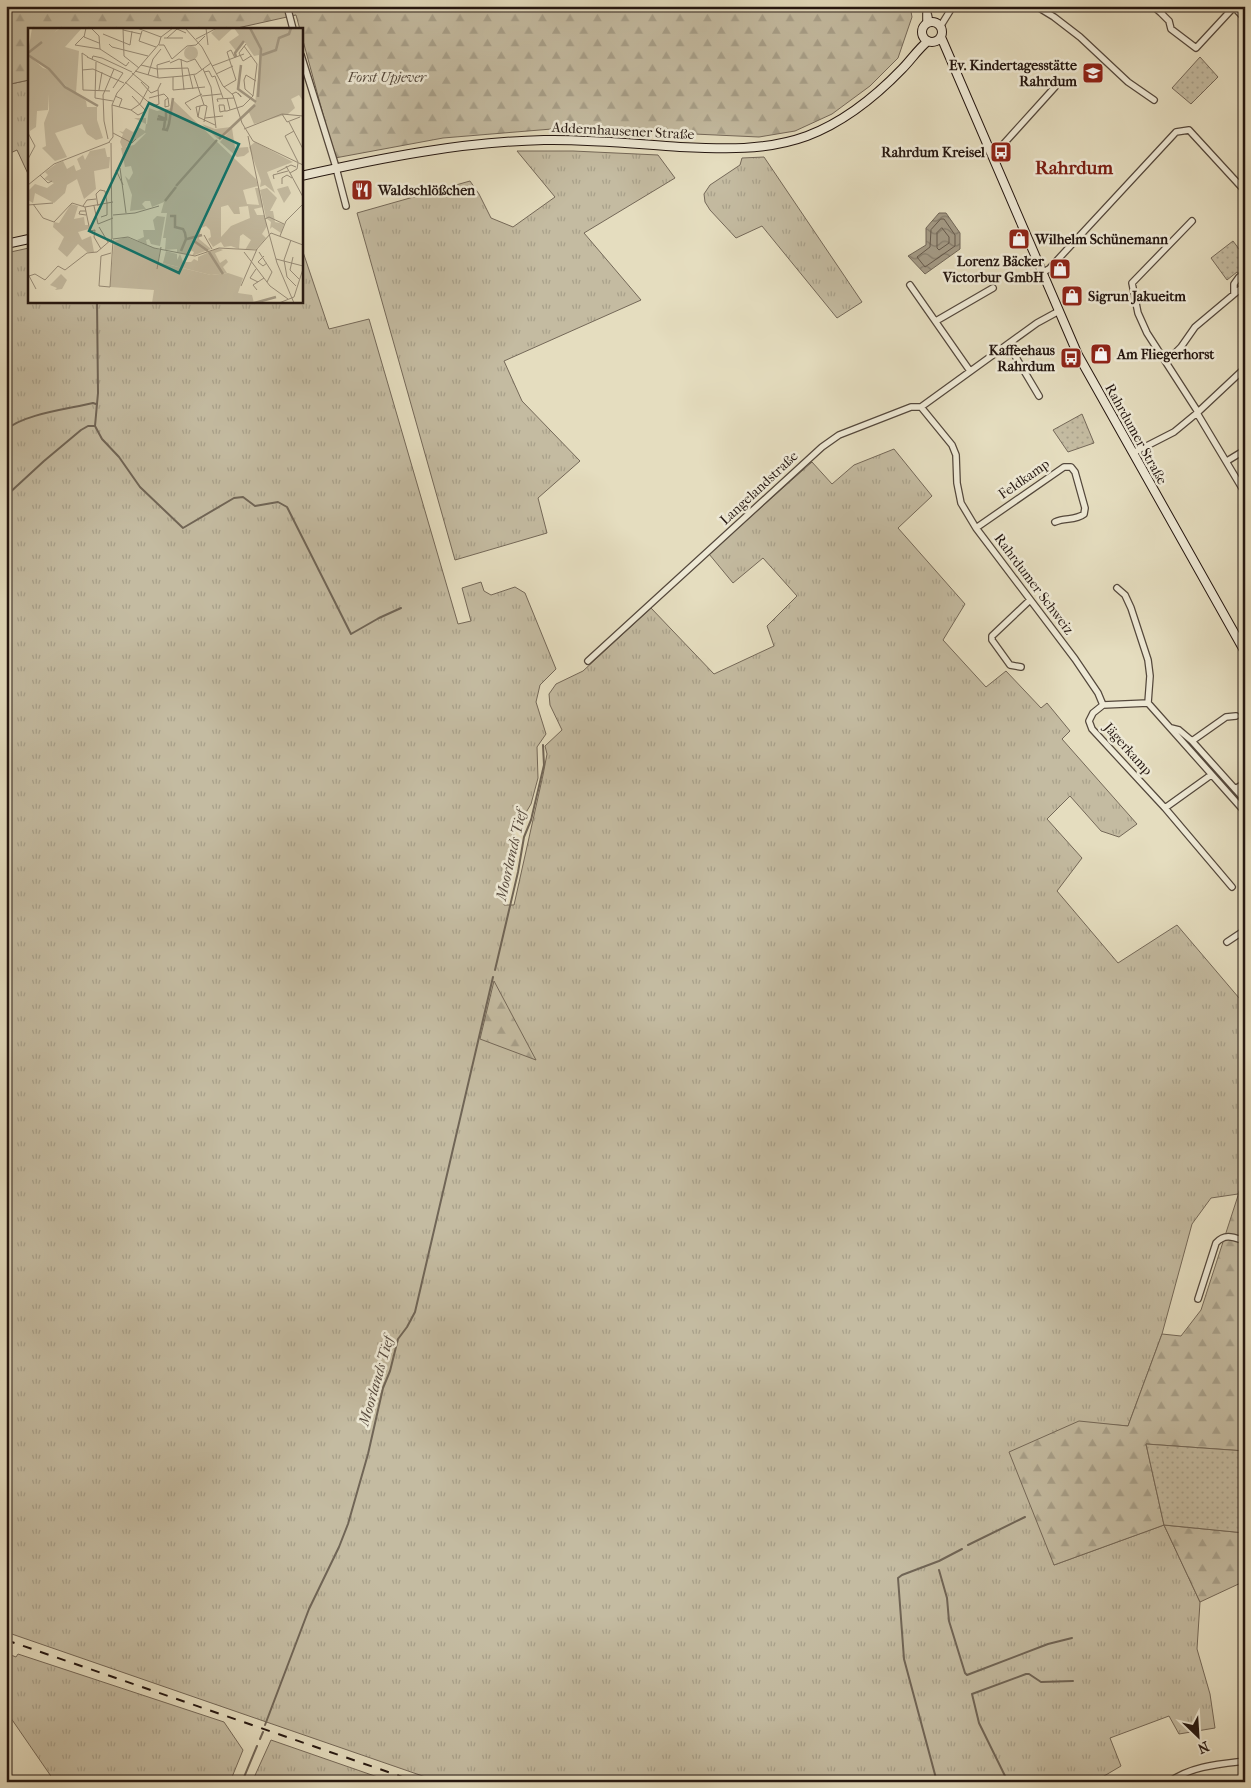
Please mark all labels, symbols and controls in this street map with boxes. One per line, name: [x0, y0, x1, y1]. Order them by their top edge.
inset map: [28, 28, 302, 302]
place label: Ev. Kindertagesstätte Rahrdum: [949, 57, 1077, 90]
school or university icon: Ev. Kindertagesstätte Rahrdum: [1081, 61, 1105, 85]
park label: Forst Upjever: [347, 69, 428, 86]
street label: Addernhausener Straße: [550, 119, 695, 143]
bus stop icon: Rahrdum Kreisel: [989, 140, 1013, 164]
place label: Rahrdum Kreisel: [881, 144, 985, 161]
district label: Rahrdum: [1035, 157, 1113, 179]
restaurant icon: Waldschlößchen: [350, 178, 374, 202]
place label: Waldschlößchen: [377, 182, 476, 199]
shop icon: Wilhelm Schünemann: [1007, 227, 1031, 251]
place label: Wilhelm Schünemann: [1034, 231, 1169, 248]
place label: Lorenz Bäcker Victorbur GmbH: [942, 253, 1045, 286]
shop icon: Lorenz Bäcker Victorbur GmbH: [1048, 257, 1072, 281]
shop icon: Sigrun Jakueitm: [1060, 284, 1084, 308]
place label: Sigrun Jakueitm: [1088, 288, 1186, 305]
place label: Kaffeehaus Rahrdum: [989, 342, 1056, 375]
shop icon: Am Fliegerhorst: [1089, 342, 1113, 366]
bus stop icon: Kaffeehaus Rahrdum: [1059, 346, 1083, 370]
place label: Am Fliegerhorst: [1116, 346, 1215, 363]
street label: Rahrdumer Straße: [1101, 381, 1171, 487]
street label: Langelandstraße: [716, 447, 802, 529]
street label: Feldkamp: [995, 455, 1053, 503]
street label: Rahrdumer Schweiz: [991, 530, 1077, 638]
street label: Jägerkamp: [1099, 719, 1156, 779]
water label: Moorlands Tief: [492, 804, 531, 903]
water label: Moorlands Tief: [354, 1331, 398, 1429]
north arrow: [1174, 1710, 1224, 1760]
text: N: [1195, 1737, 1212, 1757]

